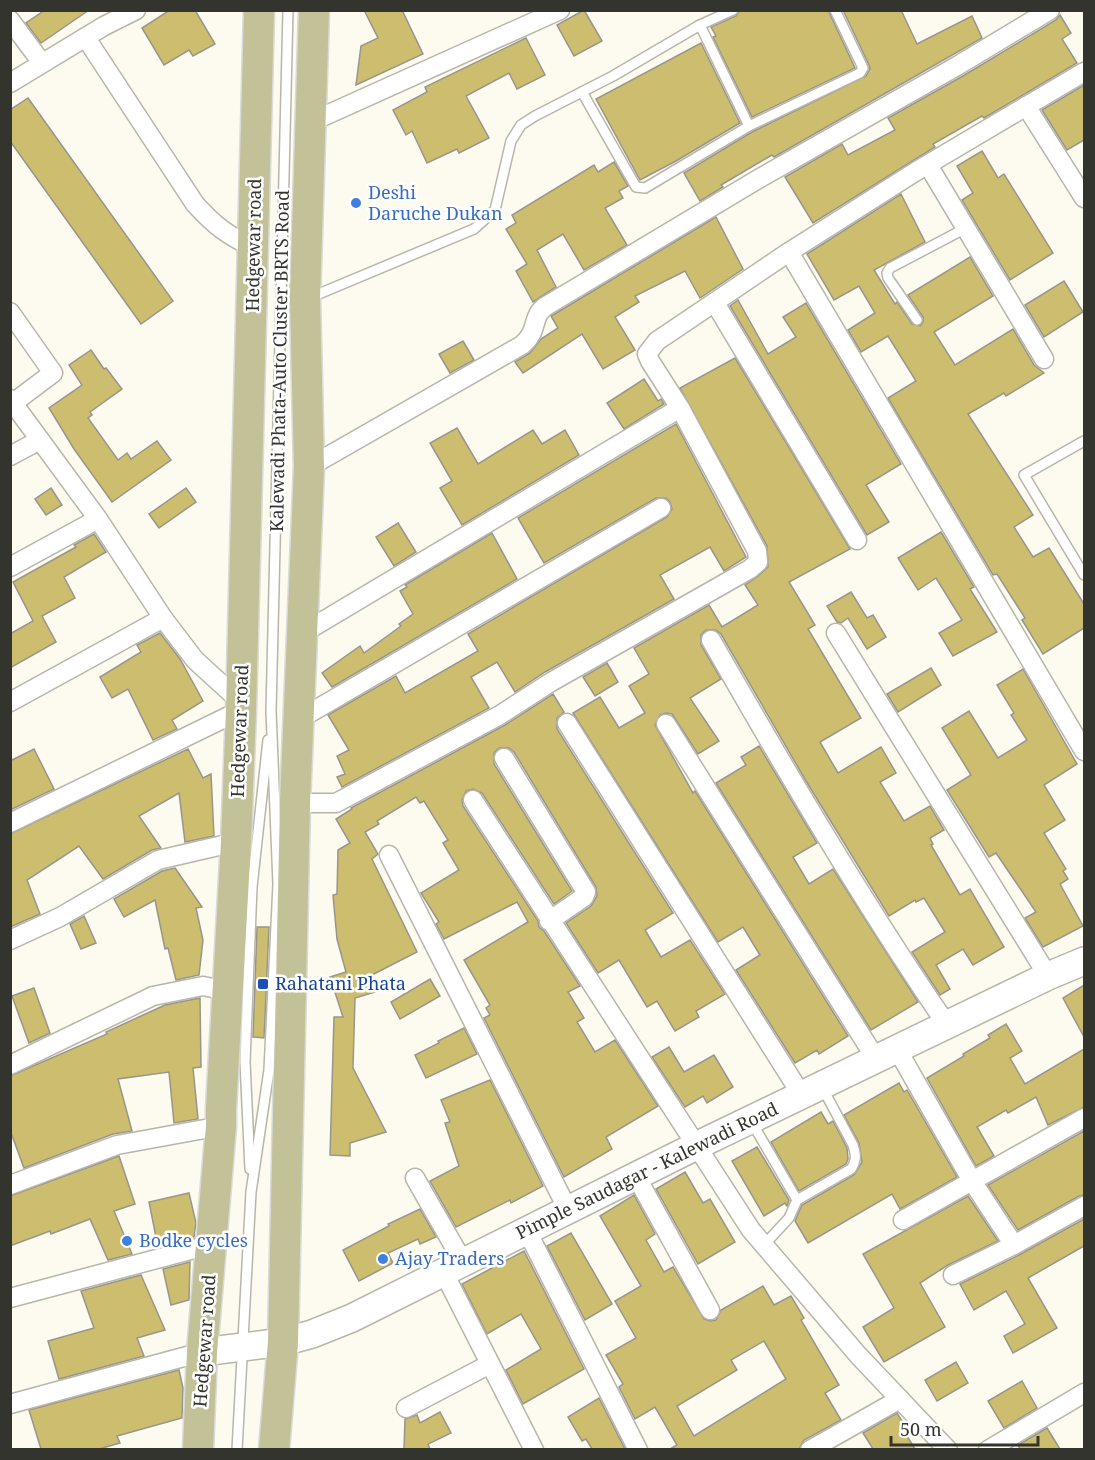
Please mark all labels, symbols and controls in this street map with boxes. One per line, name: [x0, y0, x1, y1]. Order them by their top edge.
street label: Hedgewar road: [240, 178, 266, 312]
place label: Deshi Daruche Dukan: [368, 180, 503, 225]
street label: Kalewadi Phata-Auto Cluster BRTS Road: [264, 190, 294, 532]
marker: Deshi Daruche Dukan: [349, 196, 363, 210]
street label: Hedgewar road: [225, 664, 253, 798]
place label: Rahatani Phata: [275, 971, 406, 995]
marker: Rahatani Phata: [256, 977, 270, 991]
street label: Pimple Saudagar - Kalewadi Road: [512, 1096, 782, 1244]
place label: Bodke cycles: [139, 1228, 248, 1252]
marker: Bodke cycles: [120, 1234, 134, 1248]
place label: Ajay Traders: [395, 1246, 504, 1270]
marker: Ajay Traders: [376, 1252, 390, 1266]
street label: Hedgewar road: [187, 1274, 221, 1408]
scale bar: [891, 1409, 1038, 1447]
text: 50 m: [900, 1417, 942, 1441]

